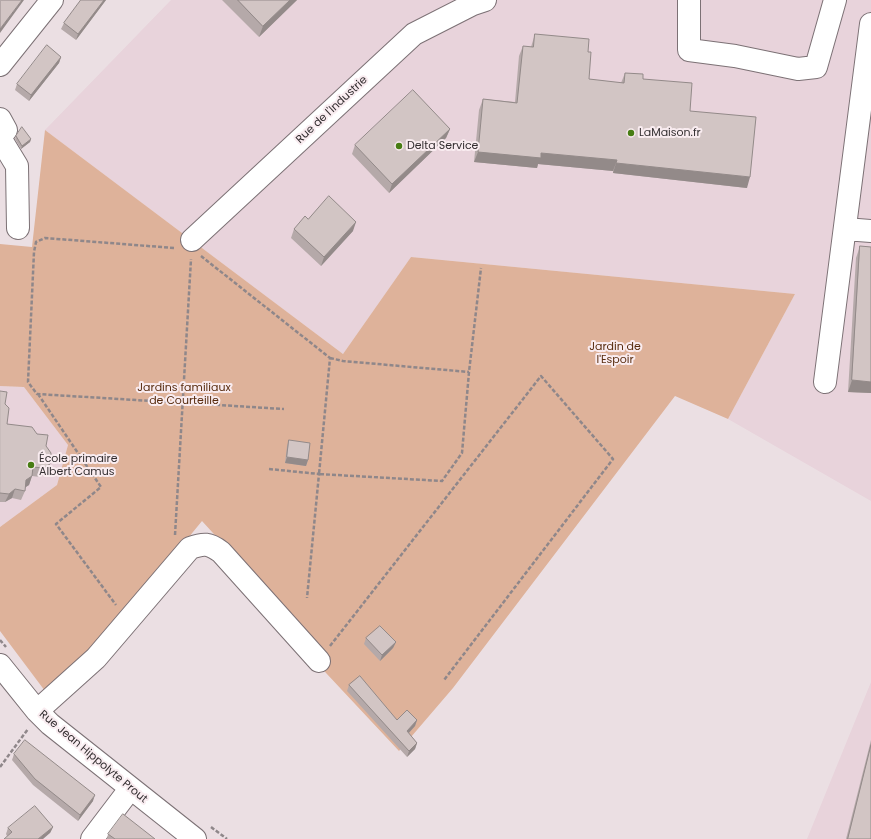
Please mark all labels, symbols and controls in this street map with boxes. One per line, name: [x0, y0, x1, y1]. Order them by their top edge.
street label: Rue de l'Industrie: [294, 74, 370, 146]
place label: LaMaison.fr: [639, 126, 701, 140]
marker: LaMaison.fr: [626, 128, 636, 138]
place label: Delta Service: [407, 139, 478, 153]
marker: Delta Service: [394, 141, 404, 151]
park label: Jardin de l'Espoir: [589, 340, 641, 366]
park label: Jardins familiaux de Courteille: [137, 381, 231, 407]
place label: École primaire Albert Camus: [39, 452, 117, 478]
marker: École primaire Albert Camus: [26, 460, 36, 470]
street label: Rue Jean Hippolyte Prout: [36, 708, 150, 806]

